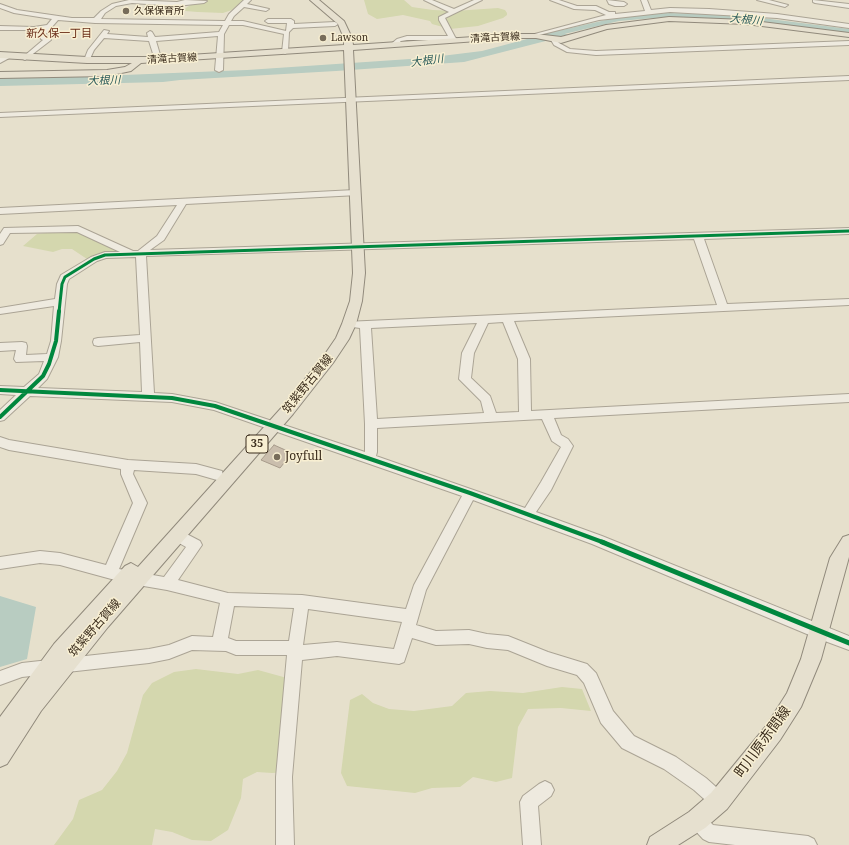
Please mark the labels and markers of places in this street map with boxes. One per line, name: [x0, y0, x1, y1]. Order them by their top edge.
place label: 久保保育所: [134, 5, 184, 17]
marker: 久保保育所: [121, 6, 131, 16]
place label: Lawson: [331, 32, 368, 44]
marker: Lawson: [318, 33, 328, 43]
place label: Joyfull: [285, 450, 322, 464]
marker: Joyfull: [272, 452, 282, 462]

